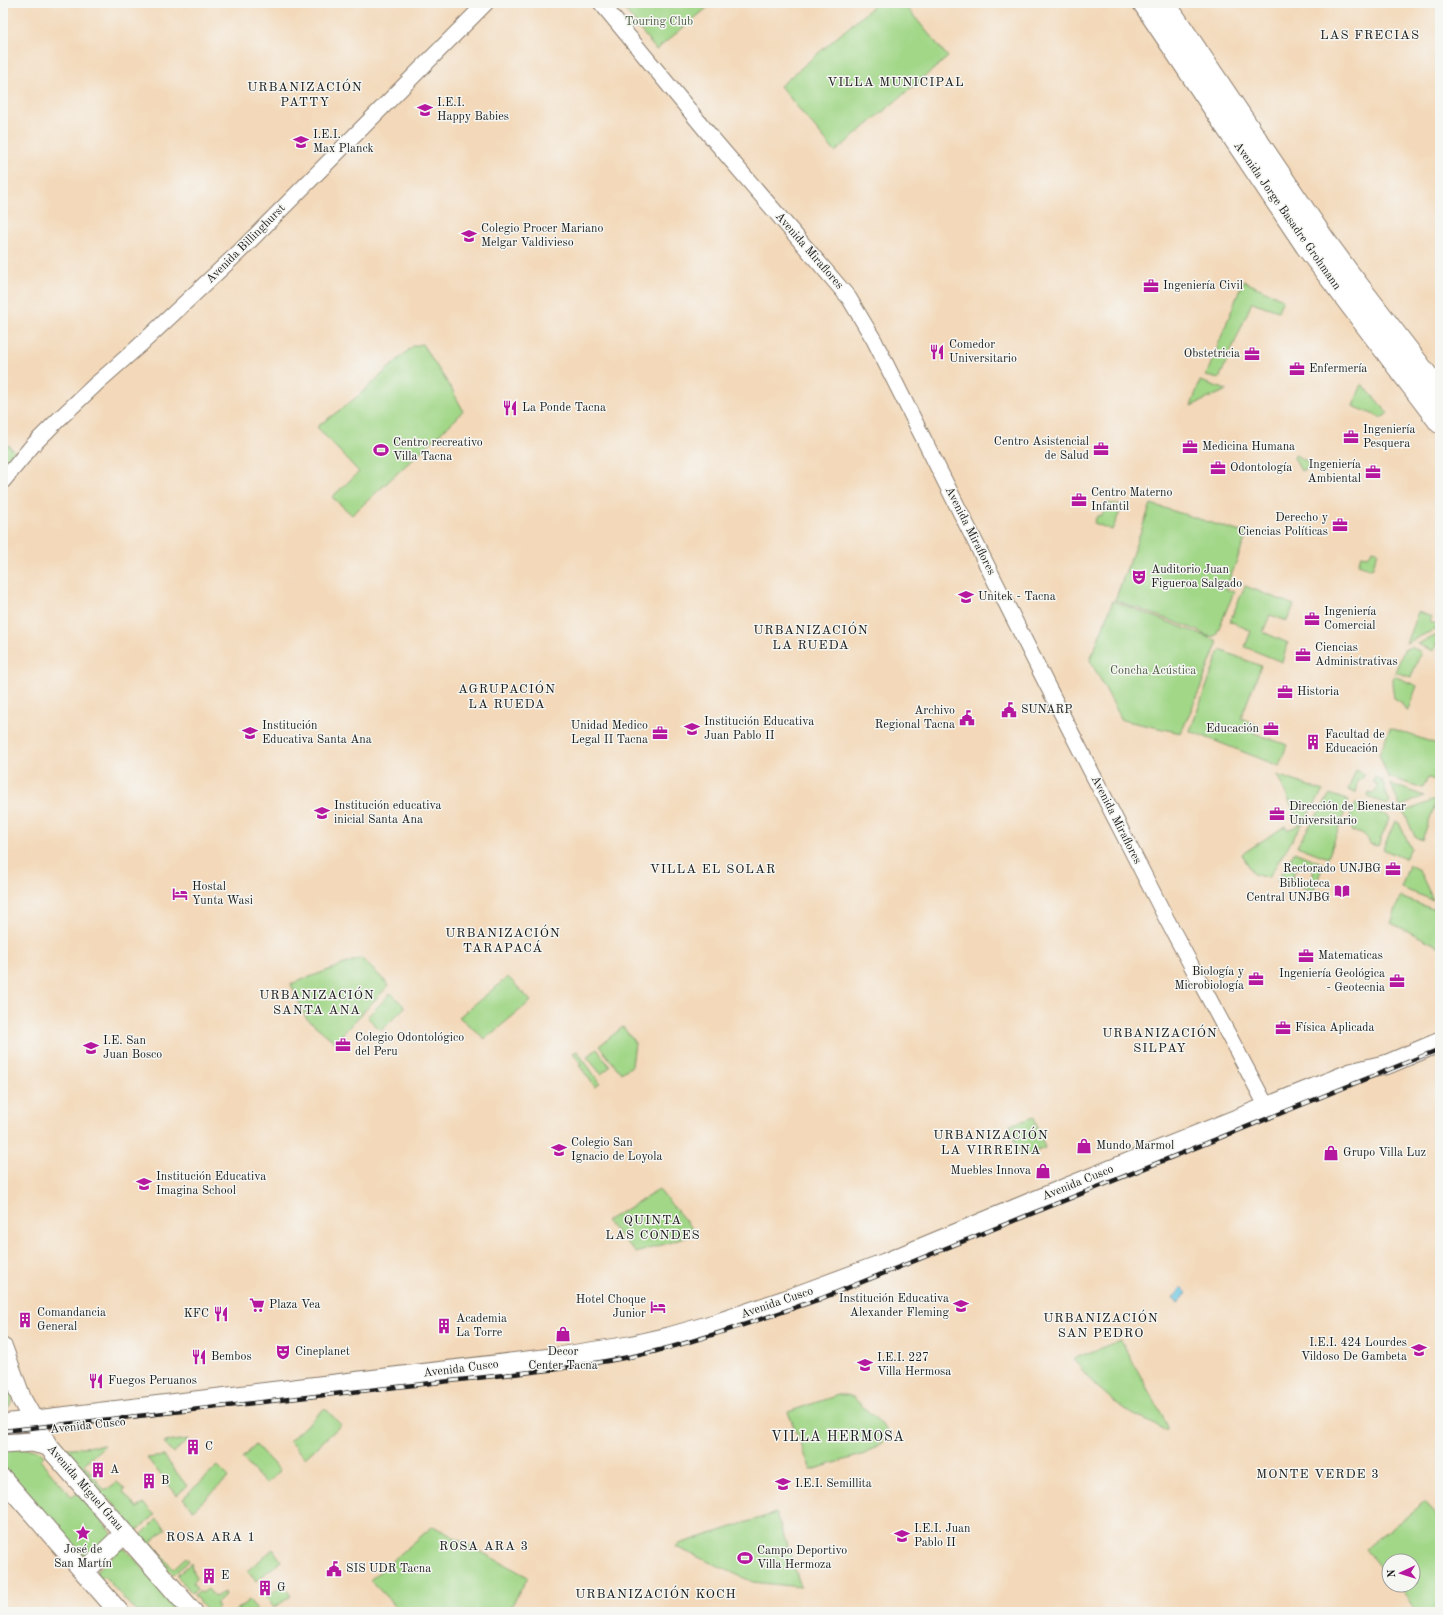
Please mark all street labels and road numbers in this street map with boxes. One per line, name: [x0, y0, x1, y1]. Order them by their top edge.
street label: Avenida Jorge Basadre Grohmann: [1231, 140, 1343, 293]
street label: Avenida Billinghurst: [204, 202, 288, 286]
street label: Avenida Miraflores: [773, 210, 845, 292]
street label: Avenida Miraflores: [943, 485, 997, 577]
street label: Avenida Miraflores: [1089, 774, 1143, 866]
street label: Avenida Cusco: [1041, 1163, 1115, 1203]
street label: Avenida Cusco: [739, 1285, 815, 1321]
street label: Avenida Cusco: [423, 1358, 499, 1380]
street label: Avenida Cusco: [50, 1416, 126, 1436]
street label: Avenida Miguel Grau: [45, 1443, 126, 1534]

